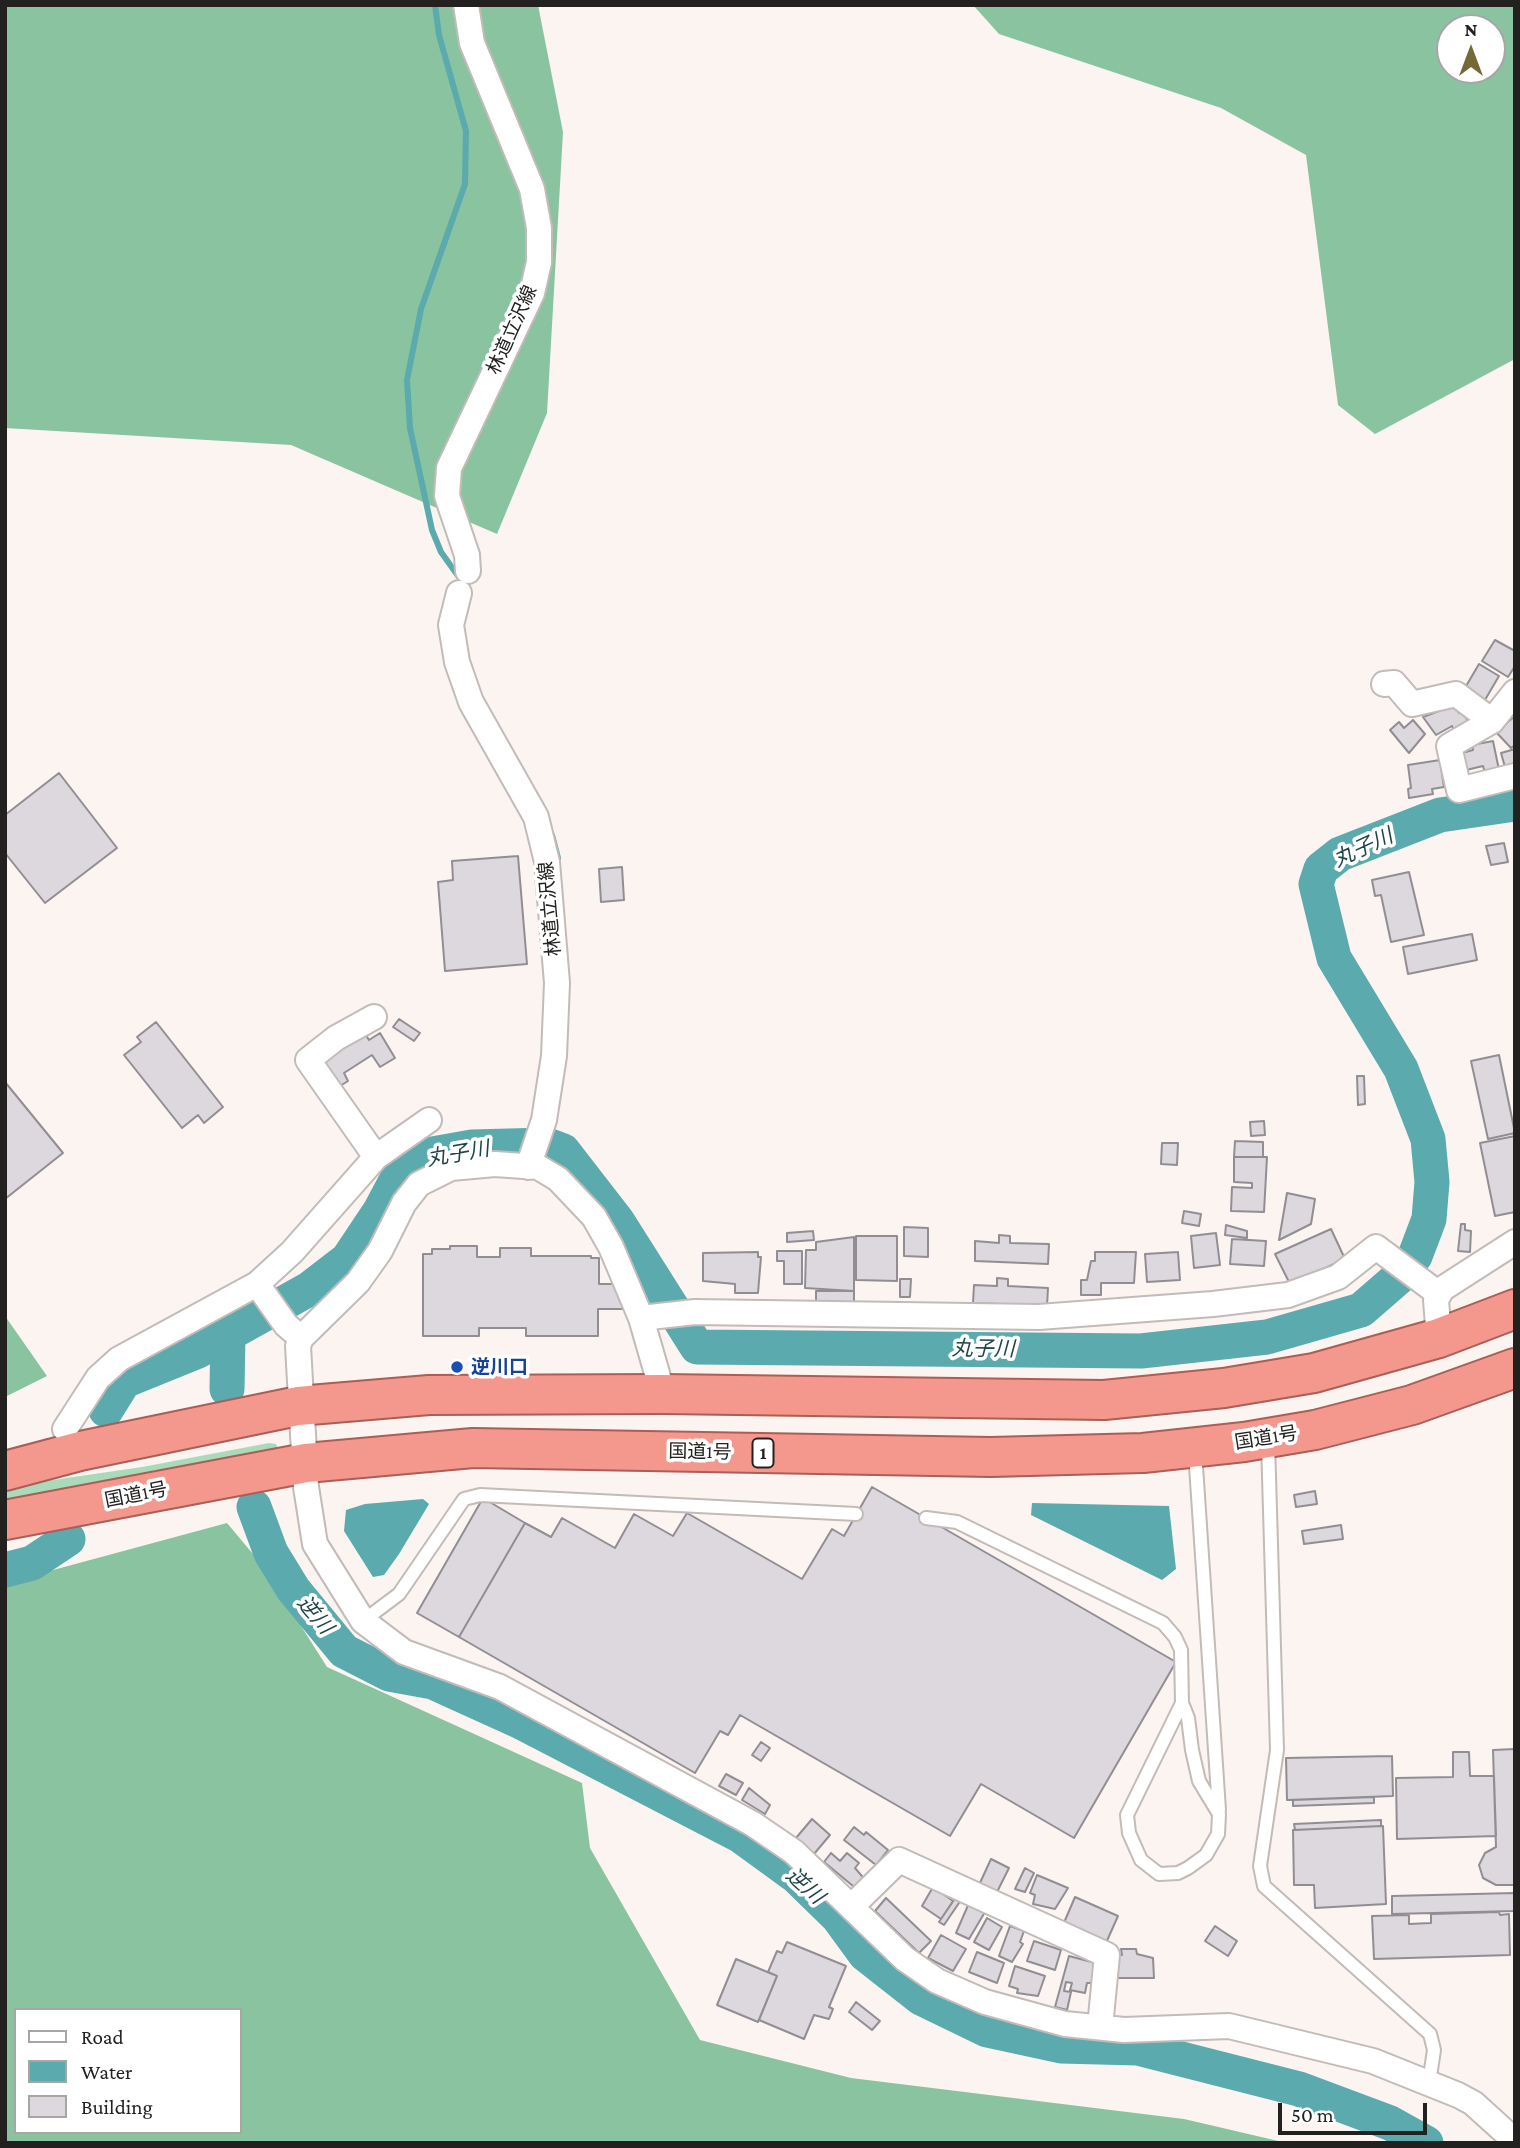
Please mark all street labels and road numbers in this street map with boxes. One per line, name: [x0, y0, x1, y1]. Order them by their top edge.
street label: 林道立沢線: [482, 282, 542, 378]
street label: 林道立沢線: [535, 861, 565, 957]
street label: 国道1号: [1233, 1422, 1299, 1454]
road number: 1: [752, 1438, 774, 1468]
street label: 国道1号: [668, 1440, 732, 1464]
street label: 国道1号: [103, 1478, 169, 1512]

